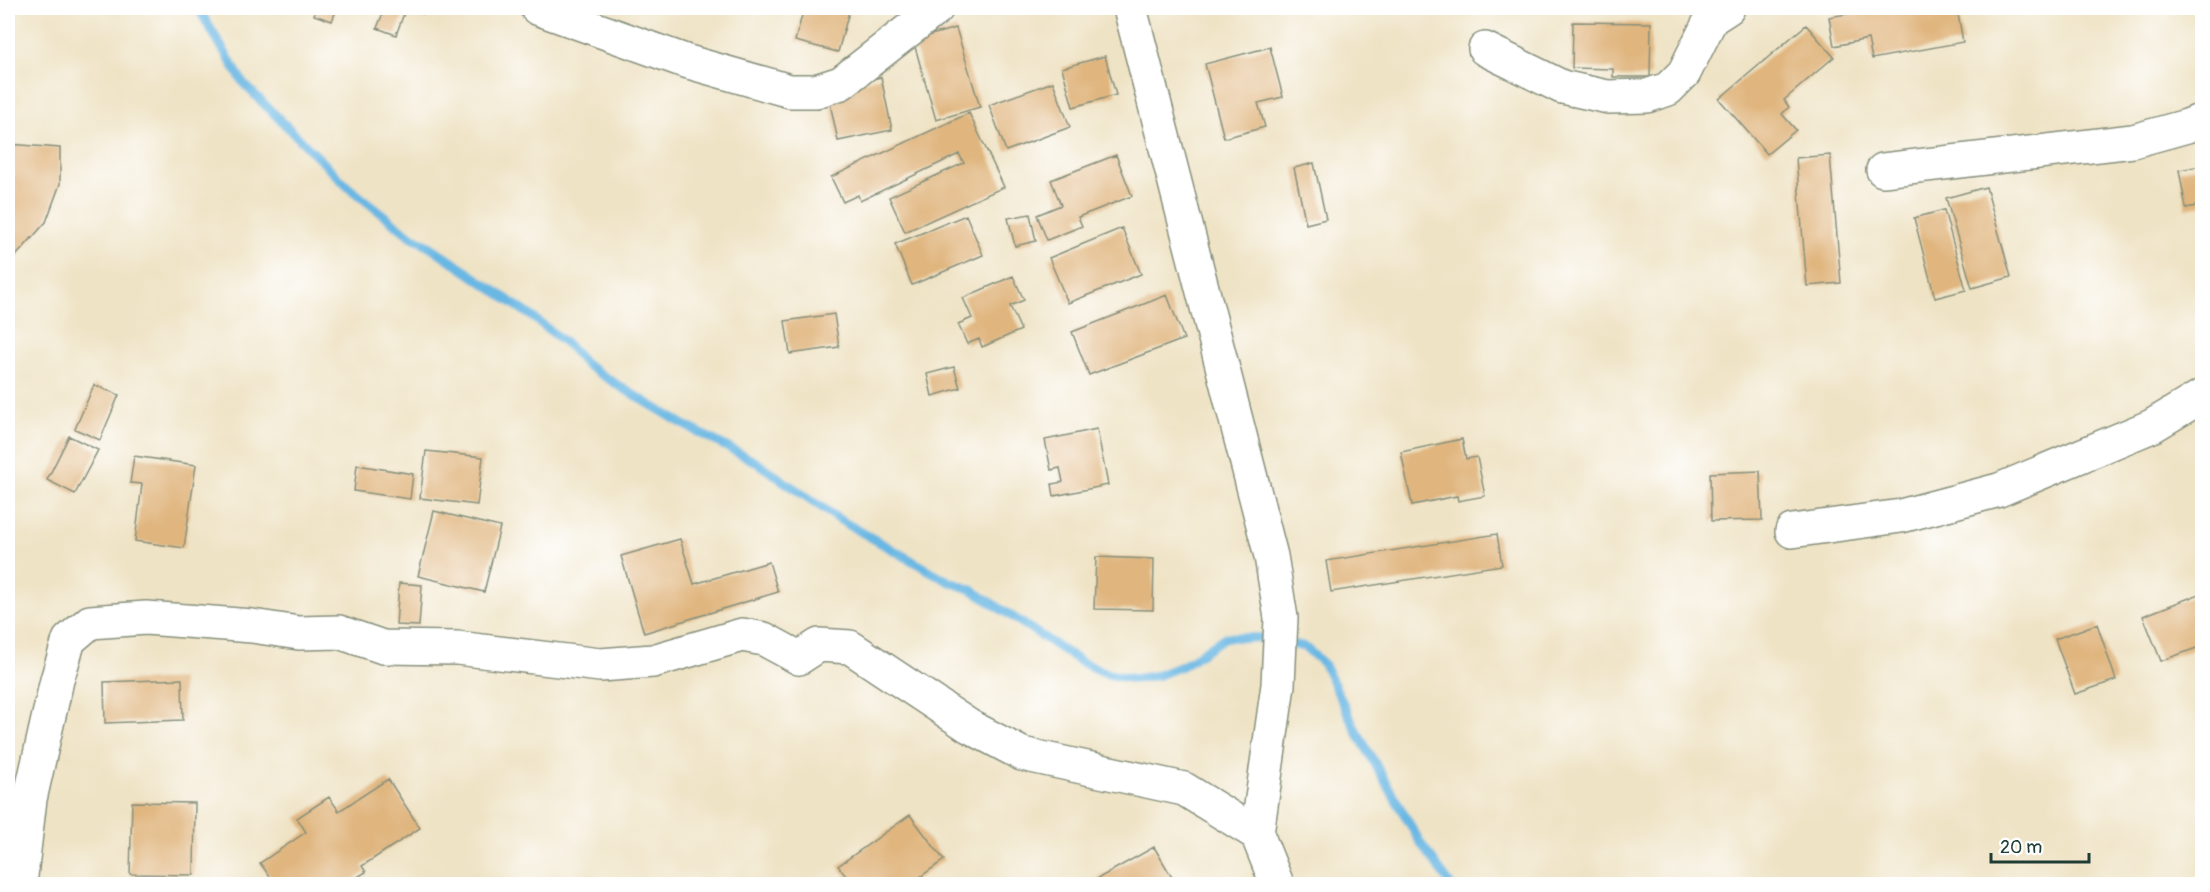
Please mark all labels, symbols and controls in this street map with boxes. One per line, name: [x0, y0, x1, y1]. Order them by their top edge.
scale bar: [1991, 826, 2088, 864]
text: 20 m: [2000, 836, 2042, 859]

